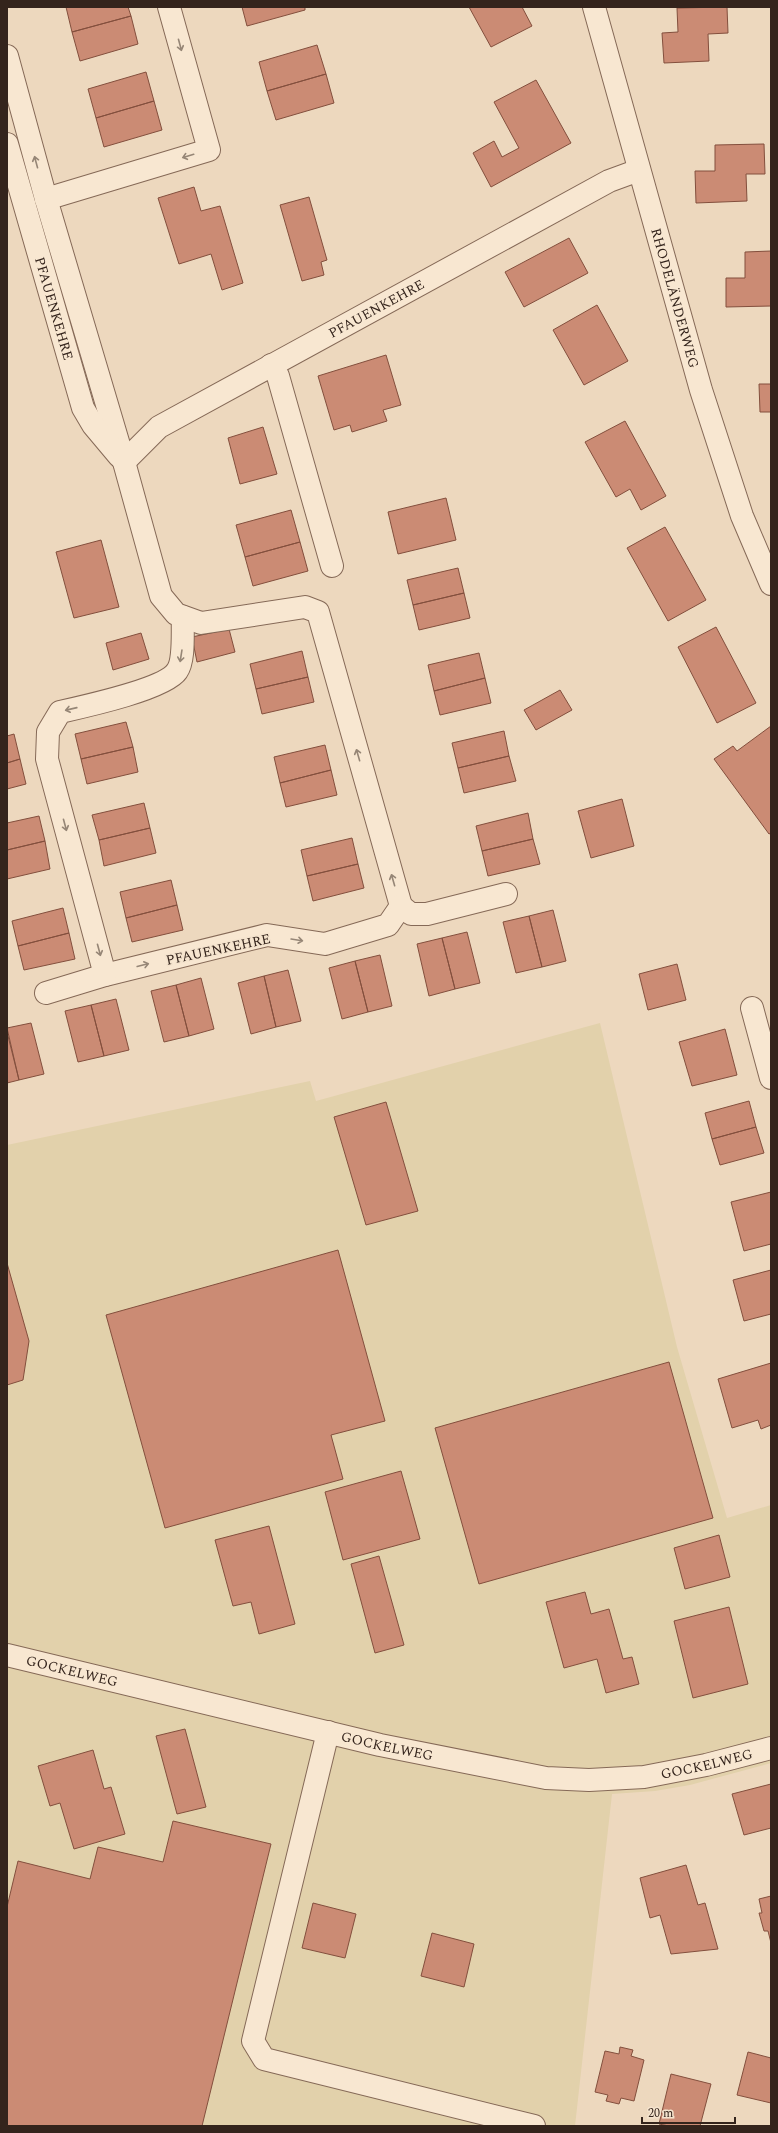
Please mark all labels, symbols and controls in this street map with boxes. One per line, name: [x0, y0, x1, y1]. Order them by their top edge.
one-way arrow: [176, 38, 184, 51]
one-way arrow: [182, 153, 195, 160]
one-way arrow: [32, 155, 39, 168]
street label: RHODELÄNDERWEG: [645, 225, 704, 371]
street label: PFAUENKEHRE: [29, 254, 79, 363]
street label: PFAUENKEHRE: [325, 274, 428, 344]
one-way arrow: [177, 649, 185, 662]
one-way arrow: [65, 706, 78, 714]
one-way arrow: [354, 748, 361, 761]
one-way arrow: [62, 818, 69, 831]
one-way arrow: [389, 874, 397, 887]
street label: PFAUENKEHRE: [164, 928, 272, 971]
one-way arrow: [290, 936, 303, 944]
one-way arrow: [96, 943, 103, 956]
one-way arrow: [136, 961, 149, 969]
street label: GOCKELWEG: [24, 1650, 120, 1692]
street label: GOCKELWEG: [339, 1726, 435, 1766]
street label: GOCKELWEG: [659, 1743, 755, 1785]
scale bar: [642, 2099, 735, 2125]
text: 20 m: [648, 2104, 673, 2123]

